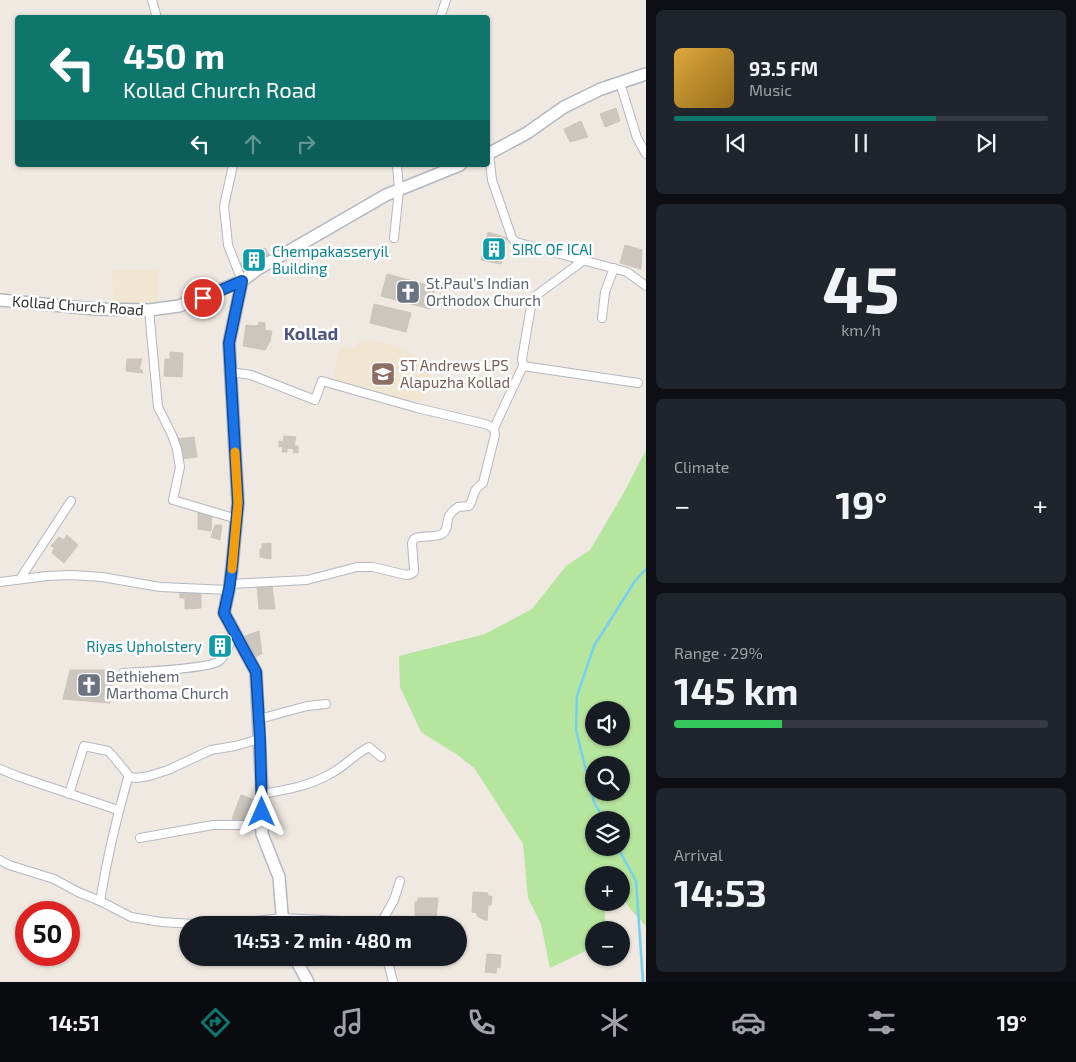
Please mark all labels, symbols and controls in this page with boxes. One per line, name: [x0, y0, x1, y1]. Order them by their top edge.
text: 450 m: [123, 34, 225, 76]
icon: left: [40, 35, 105, 100]
text: 93.5 FM: [749, 57, 818, 80]
text: Kollad Church Road: [123, 76, 316, 102]
text: Music: [749, 80, 792, 99]
icon: previous: [722, 129, 750, 157]
icon: pause: [847, 129, 875, 157]
icon: next: [972, 129, 1000, 157]
icon: left: [186, 130, 214, 158]
icon: ahead: [239, 130, 267, 158]
icon: right: [292, 130, 320, 158]
building icon: SIRC OF ICAI: [481, 236, 507, 262]
place label: SIRC OF ICAI: [512, 240, 592, 258]
place label: Chempakasseryil Building: [272, 242, 389, 277]
building icon: Chempakasseryil Building: [241, 247, 267, 273]
text: 45: [822, 248, 900, 326]
place label: St.Paul's Indian Orthodox Church: [426, 274, 541, 309]
pin: [182, 277, 224, 319]
church icon: St.Paul's Indian Orthodox Church: [395, 279, 421, 305]
icon: arrive: [189, 284, 217, 312]
street label: Kollad Church Road: [12, 291, 144, 319]
text: km/h: [841, 320, 881, 339]
district label: Kollad: [284, 322, 338, 344]
place label: ST Andrews LPS Alapuzha Kollad: [400, 356, 510, 391]
school or university icon: ST Andrews LPS Alapuzha Kollad: [370, 361, 396, 387]
text: Climate: [674, 457, 729, 476]
text: 19°: [836, 481, 887, 527]
text: −: [674, 488, 690, 522]
text: +: [1033, 488, 1048, 522]
building icon: Riyas Upholstery: [207, 633, 233, 659]
place label: Riyas Upholstery: [86, 637, 202, 655]
text: Range · 29%: [674, 643, 763, 662]
place label: Bethiehem Marthoma Church: [106, 667, 229, 702]
text: 145 km: [674, 667, 799, 713]
church icon: Bethiehem Marthoma Church: [76, 672, 102, 698]
map controls: [585, 701, 630, 966]
button: sound: [585, 701, 630, 746]
button: search: [585, 756, 630, 801]
position arrow: [235, 785, 287, 837]
button: layers: [585, 811, 630, 856]
text: Arrival: [674, 845, 723, 864]
button: +: [585, 866, 630, 911]
text: 14:53: [674, 869, 767, 915]
speed limit sign: 50: [15, 901, 80, 966]
button: −: [585, 921, 630, 966]
text: 14:53 · 2 min · 480 m: [234, 929, 412, 952]
icon: directions: [198, 1005, 233, 1040]
icon: music: [331, 1005, 366, 1040]
icon: phone: [464, 1005, 499, 1040]
icon: climate: [597, 1005, 632, 1040]
icon: car: [731, 1005, 766, 1040]
icon: filters: [864, 1005, 899, 1040]
text: 14:51: [49, 1009, 100, 1035]
text: 19°: [997, 1009, 1027, 1035]

